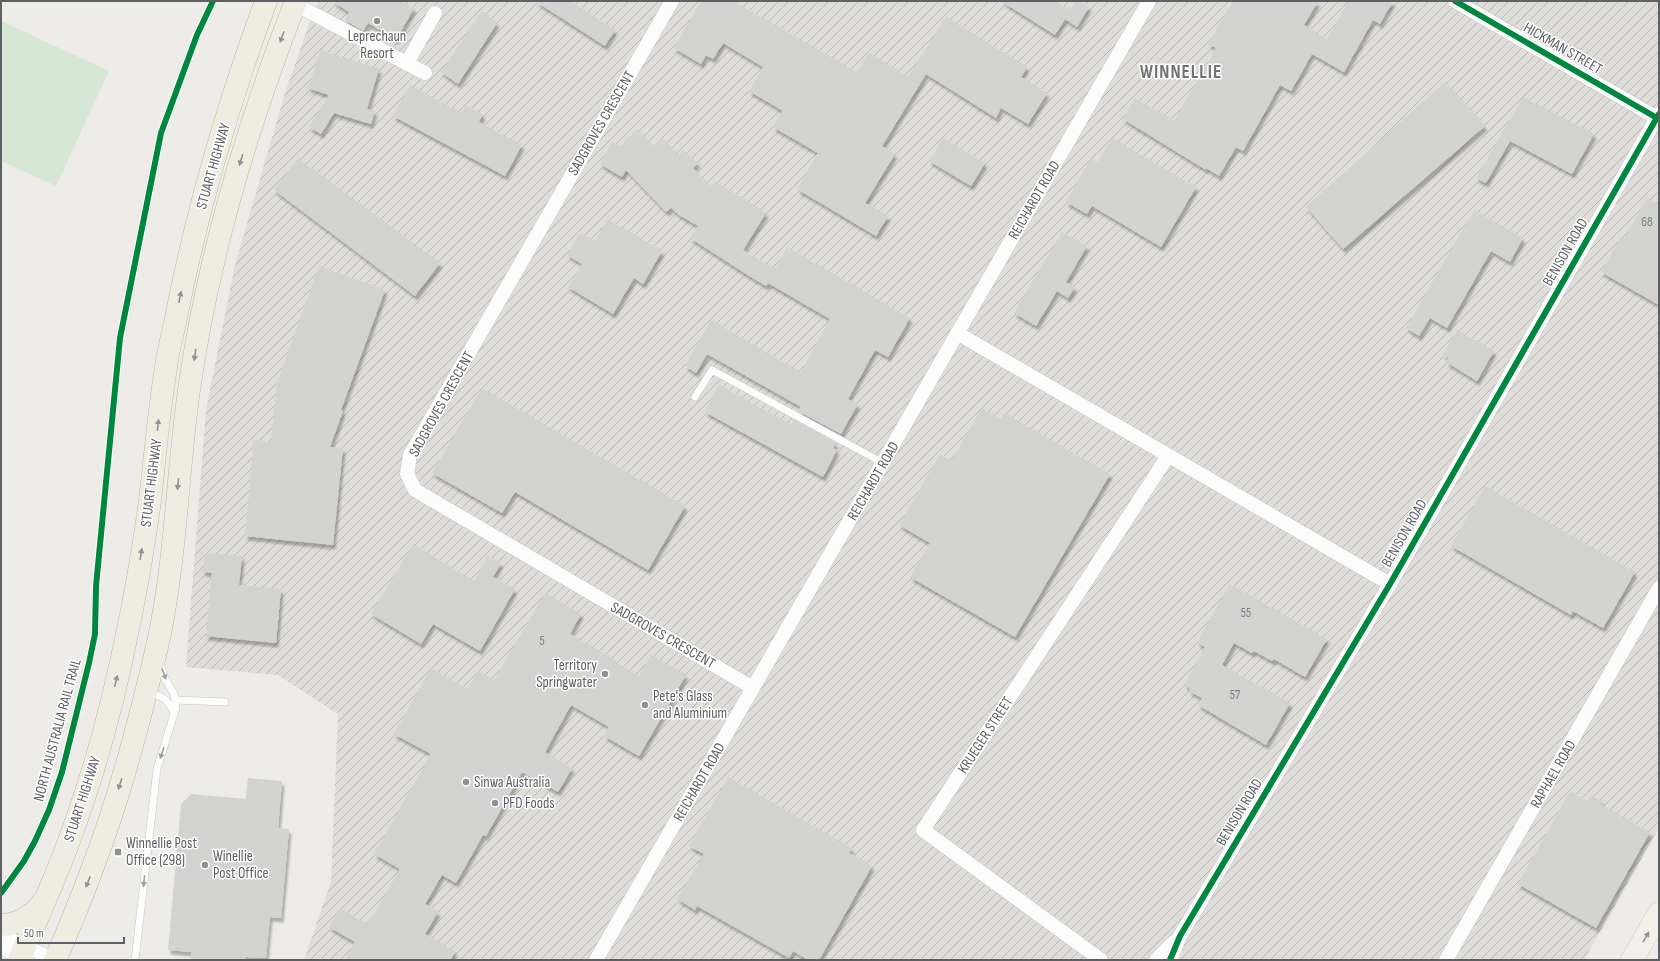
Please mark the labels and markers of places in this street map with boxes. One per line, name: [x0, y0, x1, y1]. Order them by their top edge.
marker: Leprechaun Resort: [372, 16, 382, 26]
place label: Leprechaun Resort: [348, 27, 406, 63]
place label: Territory Springwater: [536, 656, 598, 692]
marker: Territory Springwater: [600, 669, 610, 679]
place label: Pete's Glass and Aluminium: [653, 687, 727, 723]
marker: Pete's Glass and Aluminium: [640, 700, 650, 710]
place label: Sinwa Australia: [474, 773, 550, 792]
marker: Sinwa Australia: [461, 777, 471, 787]
place label: PFD Foods: [503, 794, 555, 813]
marker: PFD Foods: [490, 798, 500, 808]
place label: Winnellie Post Office (298): [126, 834, 197, 870]
marker: Winnellie Post Office (298): [113, 847, 123, 857]
place label: Winellie Post Office: [213, 847, 269, 883]
marker: Winellie Post Office: [200, 860, 210, 870]

